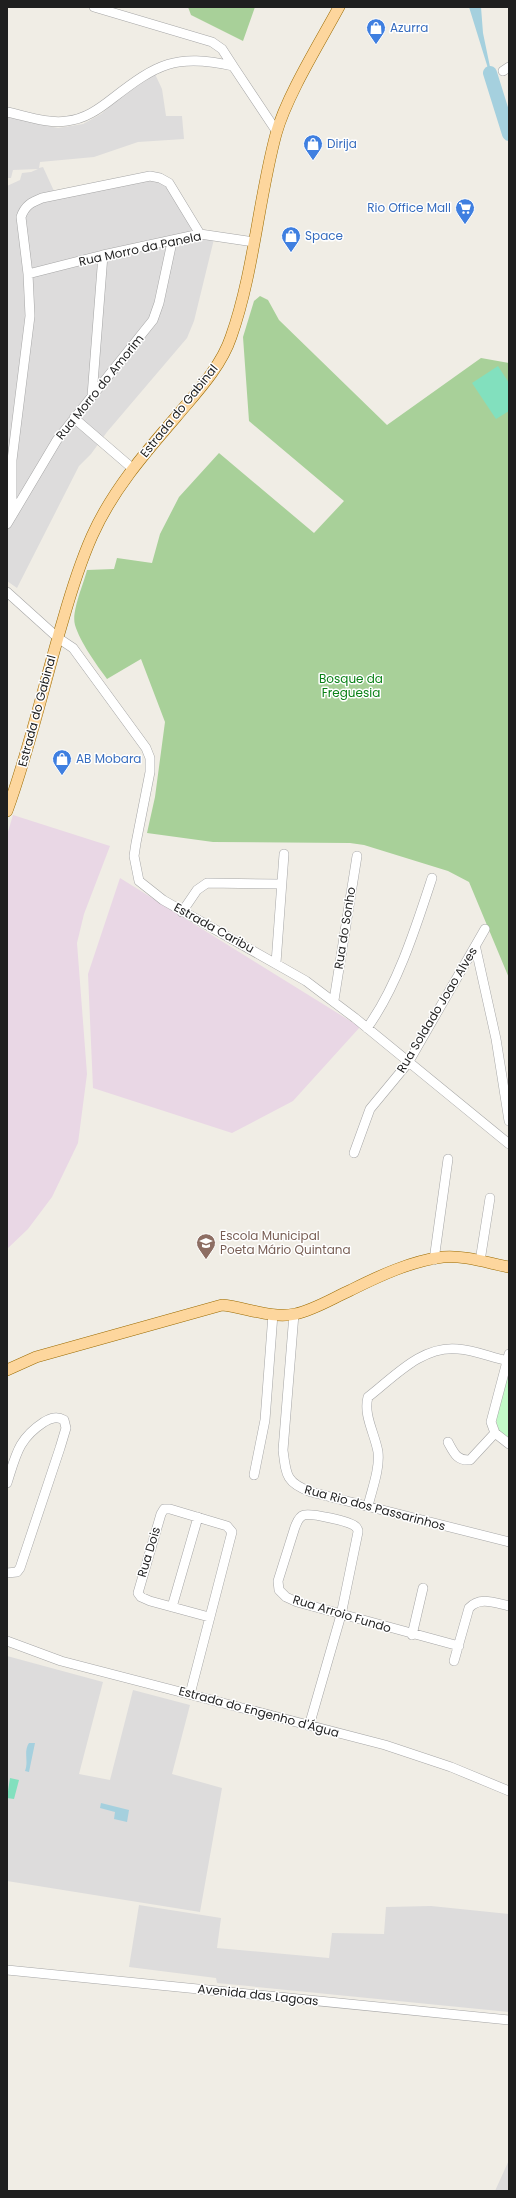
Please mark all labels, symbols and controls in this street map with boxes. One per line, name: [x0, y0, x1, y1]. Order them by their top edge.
shop icon: Azurra: [365, 17, 387, 45]
place label: Azurra: [390, 19, 428, 36]
shop icon: Dirija: [302, 133, 324, 161]
place label: Dirija: [327, 135, 357, 152]
supermarket icon: Rio Office Mall: [454, 197, 476, 225]
place label: Rio Office Mall: [367, 199, 451, 216]
shop icon: Space: [280, 225, 302, 253]
street label: Rua Morro da Panela: [77, 227, 203, 270]
place label: Space: [305, 227, 343, 244]
street label: Rua Morro do Amorim: [52, 330, 147, 443]
street label: Estrada do Gabinal: [136, 361, 221, 461]
street label: Estrada do Gabinal: [13, 653, 60, 769]
park label: Bosque da Freguesia: [319, 670, 383, 701]
shop icon: AB Mobara: [51, 748, 73, 776]
place label: AB Mobara: [76, 750, 141, 767]
street label: Rua do Sonho: [330, 885, 359, 970]
street label: Estrada Caribu: [171, 898, 257, 957]
street label: Rua Soldado Joao Alves: [392, 944, 481, 1076]
place label: Escola Municipal Poeta Mário Quintana: [220, 1227, 351, 1258]
school or university icon: Escola Municipal Poeta Mário Quintana: [195, 1232, 217, 1260]
street label: Rua Rio dos Passarinhos: [303, 1481, 447, 1535]
street label: Rua Dois: [133, 1525, 164, 1579]
street label: Rua Arroio Fundo: [291, 1590, 394, 1637]
street label: Estrada do Engenho d'Água: [177, 1682, 341, 1741]
street label: Avenida das Lagoas: [197, 1980, 319, 2009]

